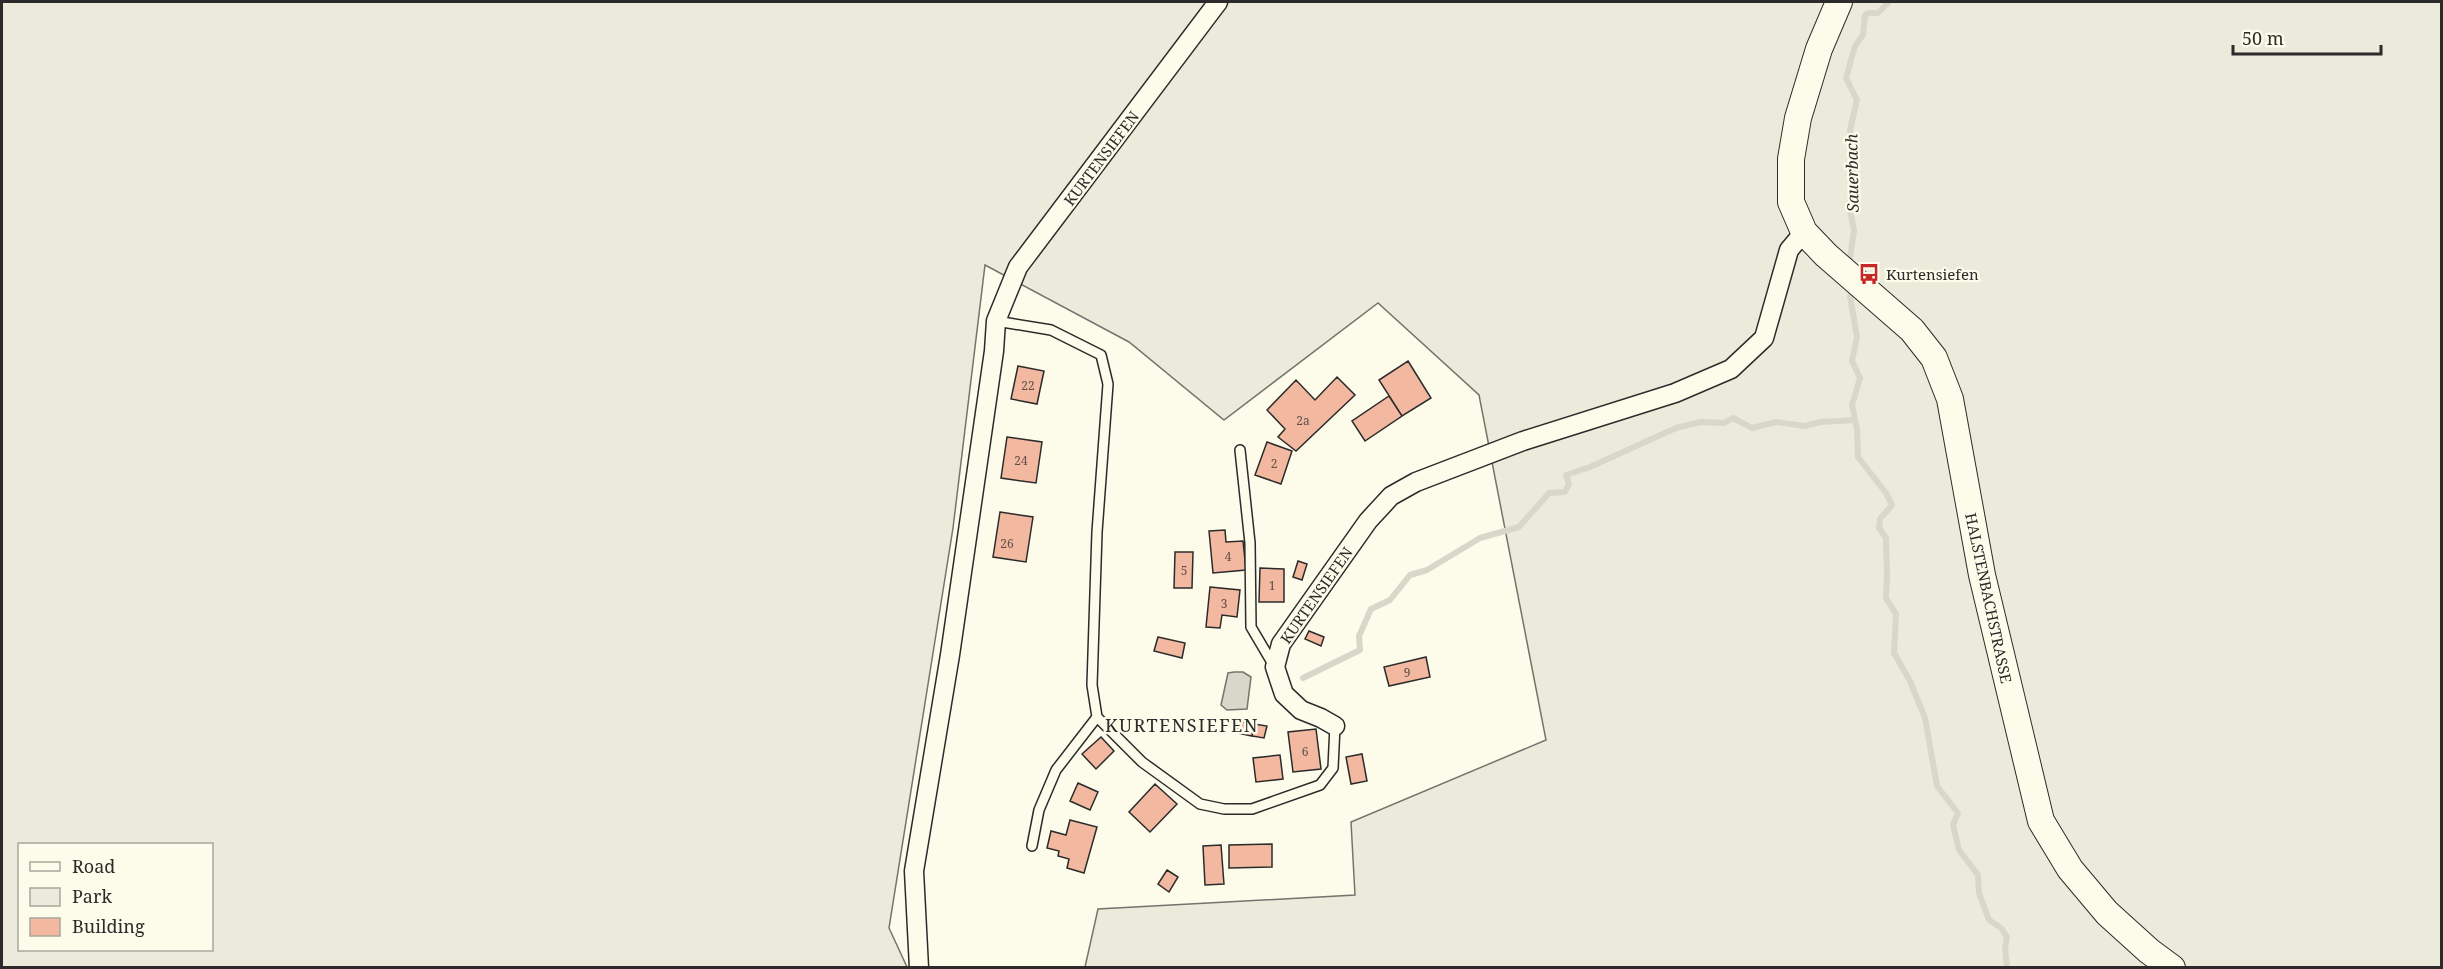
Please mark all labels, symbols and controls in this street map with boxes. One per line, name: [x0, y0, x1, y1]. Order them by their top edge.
scale bar: [2233, 18, 2382, 56]
text: 50 m: [2242, 26, 2284, 50]
street label: KURTENSIEFEN: [1059, 106, 1143, 209]
water label: Sauerbach: [1840, 133, 1864, 212]
bus stop icon: Kurtensiefen: [1857, 262, 1881, 286]
place label: Kurtensiefen: [1886, 264, 1979, 284]
house number: 22: [1021, 377, 1035, 394]
house number: 2a: [1296, 412, 1310, 429]
house number: 24: [1014, 452, 1028, 469]
house number: 2: [1271, 455, 1277, 472]
street label: HALSTENBACHSTRASSE: [1961, 511, 2017, 685]
house number: 26: [1000, 535, 1014, 552]
street label: KURTENSIEFEN: [1275, 542, 1357, 647]
house number: 4: [1225, 548, 1232, 565]
house number: 5: [1181, 562, 1187, 579]
house number: 1: [1269, 577, 1275, 594]
house number: 3: [1221, 595, 1228, 612]
house number: 9: [1404, 664, 1410, 681]
district label: KURTENSIEFEN: [1105, 713, 1259, 737]
house number: 6: [1302, 743, 1309, 760]
legend: [18, 843, 213, 951]
text: Road: [72, 854, 115, 878]
text: Park: [72, 884, 112, 908]
text: Building: [72, 914, 145, 938]

